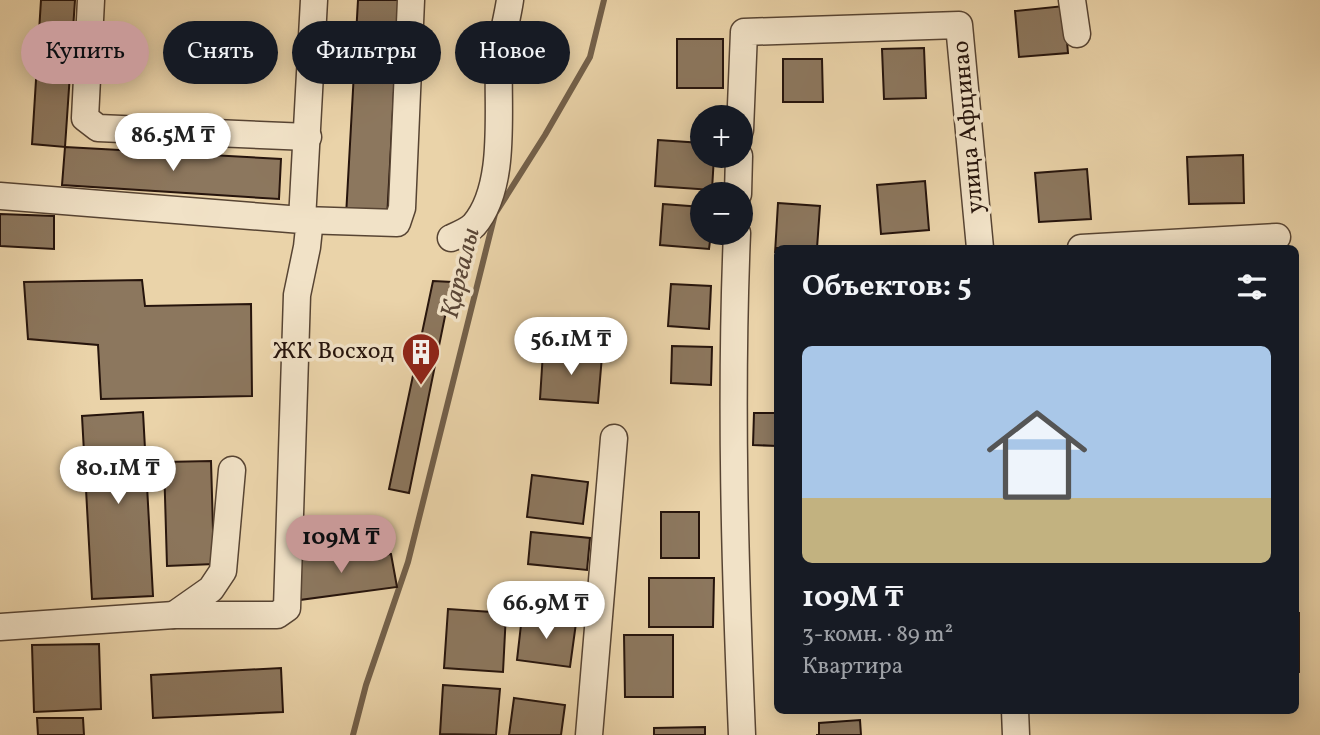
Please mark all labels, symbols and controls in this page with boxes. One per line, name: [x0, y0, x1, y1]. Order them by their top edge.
chip: Купить: [21, 21, 149, 84]
chip: Снять: [163, 21, 278, 84]
chip: Фильтры: [292, 21, 441, 84]
chip: Новое: [455, 21, 570, 84]
street label: улица Афцинао: [944, 39, 994, 215]
map controls: [690, 105, 753, 245]
button: +: [690, 105, 753, 168]
pin: 86.5M ₸: [108, 114, 238, 173]
text: 86.5M ₸: [131, 120, 215, 152]
button: −: [690, 182, 753, 245]
water label: Қарғалы: [432, 224, 490, 322]
text: Объектов: 5: [802, 266, 972, 308]
icon: filters: [1233, 268, 1271, 306]
pin: 56.1M ₸: [506, 318, 636, 377]
text: 56.1M ₸: [530, 324, 612, 356]
building icon: ЖК Восход: [400, 331, 442, 386]
place label: ЖК Восход: [273, 335, 394, 369]
icon: home: [974, 392, 1100, 518]
pin: 80.1M ₸: [53, 447, 183, 506]
text: 80.1M ₸: [76, 453, 160, 485]
pin: 109M ₸: [284, 516, 398, 575]
text: 109M ₸: [302, 522, 380, 554]
text: 109M ₸: [802, 577, 904, 619]
pin: 66.9M ₸: [481, 582, 611, 641]
text: 66.9M ₸: [503, 588, 589, 620]
text: 3-комн. · 89 m²: [802, 619, 953, 651]
text: Квартира: [802, 651, 903, 683]

